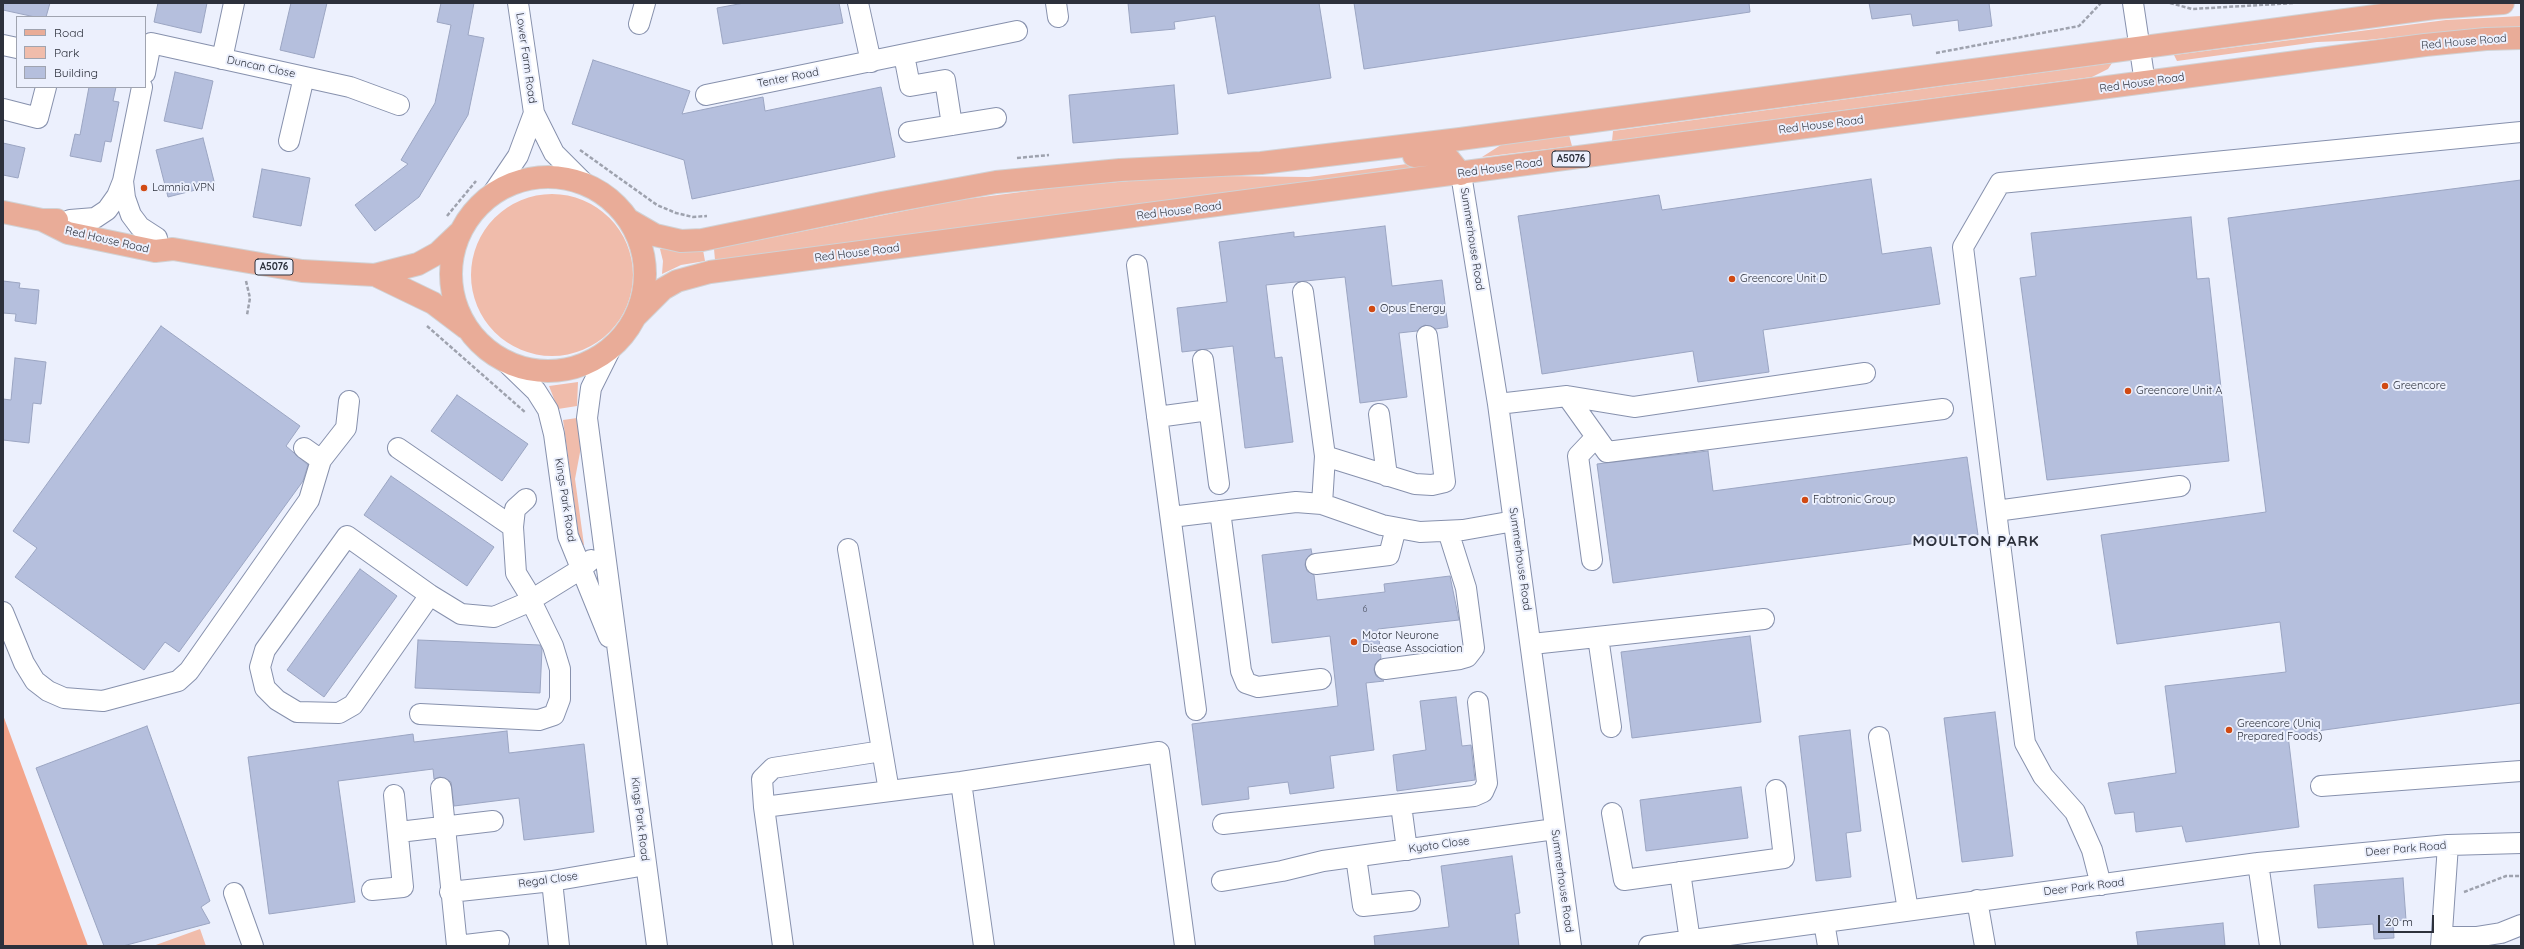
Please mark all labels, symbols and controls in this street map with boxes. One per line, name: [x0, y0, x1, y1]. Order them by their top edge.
street label: Lower Farm Road: [513, 12, 539, 104]
legend: [16, 16, 146, 88]
text: Road: [54, 25, 84, 40]
street label: Red House Road: [2421, 32, 2507, 52]
text: Park: [54, 45, 79, 60]
street label: Duncan Close: [225, 53, 297, 81]
text: Building: [54, 65, 98, 80]
street label: Tenter Road: [756, 66, 820, 90]
street label: Red House Road: [2099, 71, 2185, 95]
street label: Red House Road: [1778, 113, 1864, 137]
road number: A5076: [1552, 151, 1590, 167]
street label: Red House Road: [1457, 156, 1543, 180]
place label: Lamnia VPN: [152, 181, 215, 195]
marker: Lamnia VPN: [139, 183, 149, 193]
street label: Summerhouse Road: [1457, 187, 1487, 291]
street label: Red House Road: [1136, 199, 1222, 223]
street label: Red House Road: [64, 224, 150, 256]
street label: Red House Road: [814, 241, 900, 265]
road number: A5076: [255, 259, 293, 275]
place label: Greencore Unit D: [1740, 272, 1827, 286]
marker: Greencore Unit D: [1727, 274, 1737, 284]
place label: Opus Energy: [1380, 302, 1446, 316]
marker: Opus Energy: [1367, 304, 1377, 314]
place label: Greencore: [2393, 379, 2446, 393]
marker: Greencore: [2380, 381, 2390, 391]
place label: Greencore Unit A: [2136, 384, 2222, 398]
marker: Greencore Unit A: [2123, 386, 2133, 396]
street label: Kings Park Road: [552, 457, 578, 543]
place label: Fabtronic Group: [1813, 493, 1895, 507]
marker: Fabtronic Group: [1800, 495, 1810, 505]
street label: Summerhouse Road: [1506, 507, 1534, 611]
district label: MOULTON PARK: [1912, 532, 2040, 550]
house number: 6: [1363, 604, 1367, 614]
place label: Motor Neurone Disease Association: [1362, 629, 1463, 655]
marker: Motor Neurone Disease Association: [1349, 637, 1359, 647]
place label: Greencore (Uniq Prepared Foods): [2237, 717, 2322, 743]
marker: Greencore (Uniq Prepared Foods): [2224, 725, 2234, 735]
street label: Kings Park Road: [628, 776, 652, 862]
street label: Summerhouse Road: [1548, 829, 1576, 933]
street label: Kyoto Close: [1408, 834, 1470, 856]
street label: Deer Park Road: [2365, 839, 2447, 859]
street label: Regal Close: [517, 869, 579, 891]
street label: Deer Park Road: [2043, 875, 2125, 899]
scale bar: [2380, 907, 2436, 933]
text: 20 m: [2385, 914, 2413, 929]

